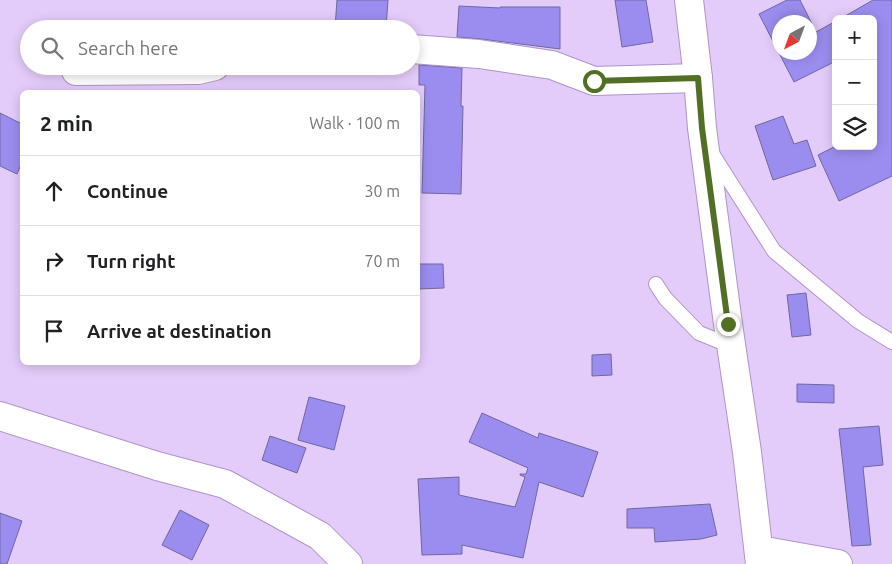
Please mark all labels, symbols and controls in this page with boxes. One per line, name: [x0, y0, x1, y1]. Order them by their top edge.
north arrow: [772, 15, 817, 60]
map controls: [832, 15, 877, 150]
button: +: [832, 15, 877, 60]
search box: [20, 20, 420, 75]
icon: search: [38, 34, 66, 62]
text: Search here: [78, 37, 178, 59]
button: −: [832, 60, 877, 105]
route start: [583, 70, 606, 93]
button: layers: [832, 105, 877, 150]
text: 2 min: [40, 111, 93, 135]
text: Walk · 100 m: [309, 114, 400, 132]
icon: ahead: [40, 177, 68, 205]
text: Continue: [87, 180, 168, 202]
text: 30 m: [364, 182, 400, 200]
icon: right: [40, 247, 68, 275]
text: Turn right: [87, 250, 175, 272]
text: 70 m: [364, 252, 400, 270]
route end: [717, 313, 740, 336]
icon: arrive: [40, 317, 68, 345]
text: Arrive at destination: [87, 320, 272, 342]

